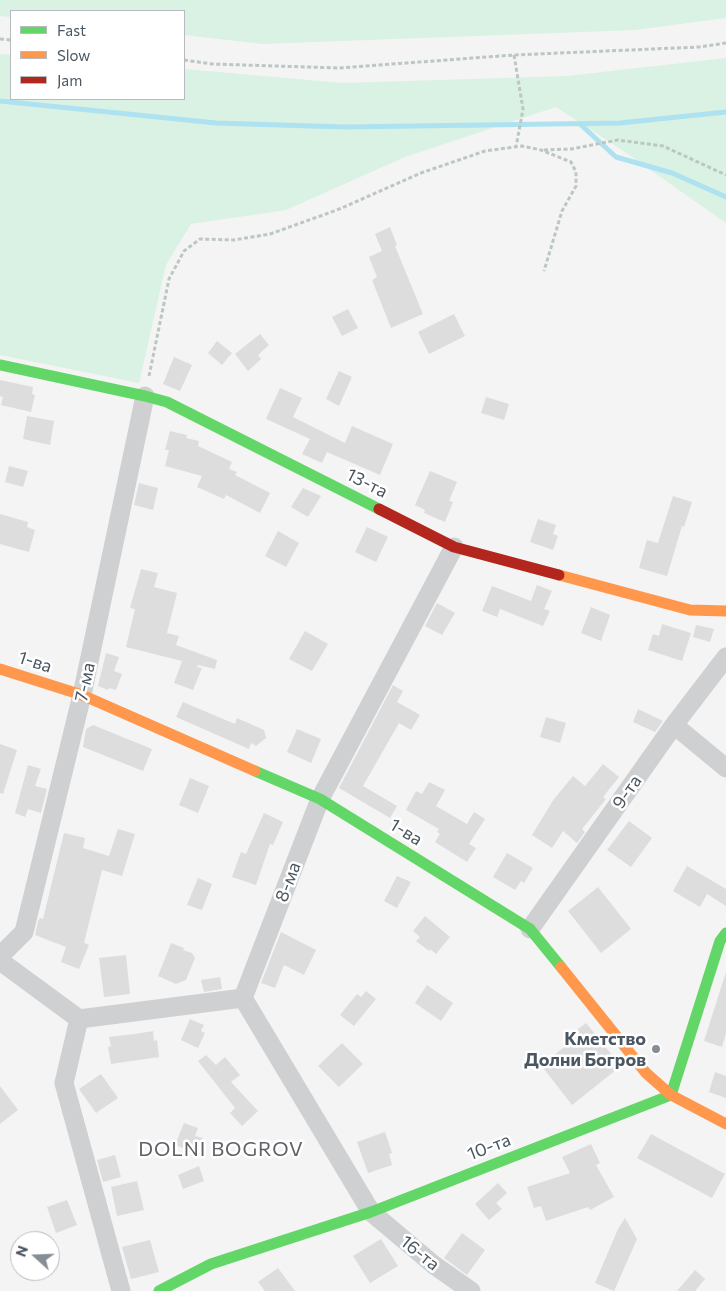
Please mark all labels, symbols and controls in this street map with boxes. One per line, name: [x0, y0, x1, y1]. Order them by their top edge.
legend: [10, 10, 185, 100]
text: Fast: [57, 21, 86, 39]
text: Slow: [57, 46, 90, 64]
text: Jam: [57, 71, 82, 89]
street label: 13-та: [343, 464, 391, 502]
street label: 1-ва: [15, 646, 55, 678]
street label: 7-ма: [70, 661, 100, 703]
street label: 9-та: [608, 771, 646, 813]
street label: 1-ва: [386, 814, 426, 850]
street label: 8-ма: [271, 859, 305, 905]
place label: Кметство Долни Богров: [524, 1028, 646, 1070]
marker: Кметство Долни Богров: [650, 1043, 662, 1055]
street label: 10-та: [464, 1129, 514, 1165]
district label: DOLNI BOGROV: [137, 1137, 305, 1161]
north arrow: [10, 1231, 60, 1281]
street label: 16-та: [396, 1231, 444, 1275]
text: N: [12, 1243, 31, 1259]

